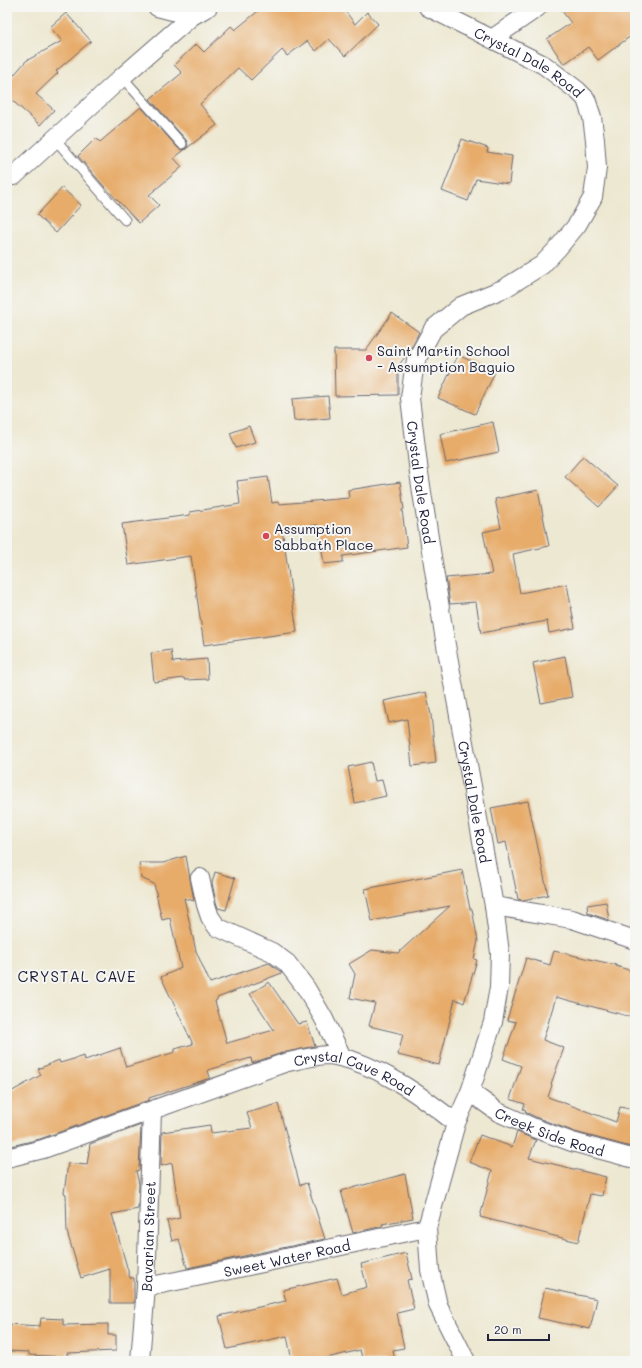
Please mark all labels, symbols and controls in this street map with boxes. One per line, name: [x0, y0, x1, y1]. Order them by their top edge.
street label: Crystal Dale Road: [471, 22, 588, 101]
place label: Saint Martin School - Assumption Baguio: [377, 341, 515, 376]
marker: Saint Martin School - Assumption Baguio: [364, 353, 374, 363]
street label: Crystal Dale Road: [403, 420, 439, 545]
place label: Assumption Sabbath Place: [274, 519, 373, 554]
marker: Assumption Sabbath Place: [261, 531, 271, 541]
street label: Crystal Dale Road: [454, 739, 495, 865]
district label: CRYSTAL CAVE: [17, 966, 137, 986]
street label: Crystal Cave Road: [291, 1045, 418, 1100]
street label: Creek Side Road: [492, 1102, 607, 1160]
street label: Bavarian Street: [136, 1181, 159, 1292]
street label: Sweet Water Road: [222, 1235, 352, 1281]
scale bar: [488, 1316, 549, 1342]
text: 20 m: [494, 1321, 522, 1337]

